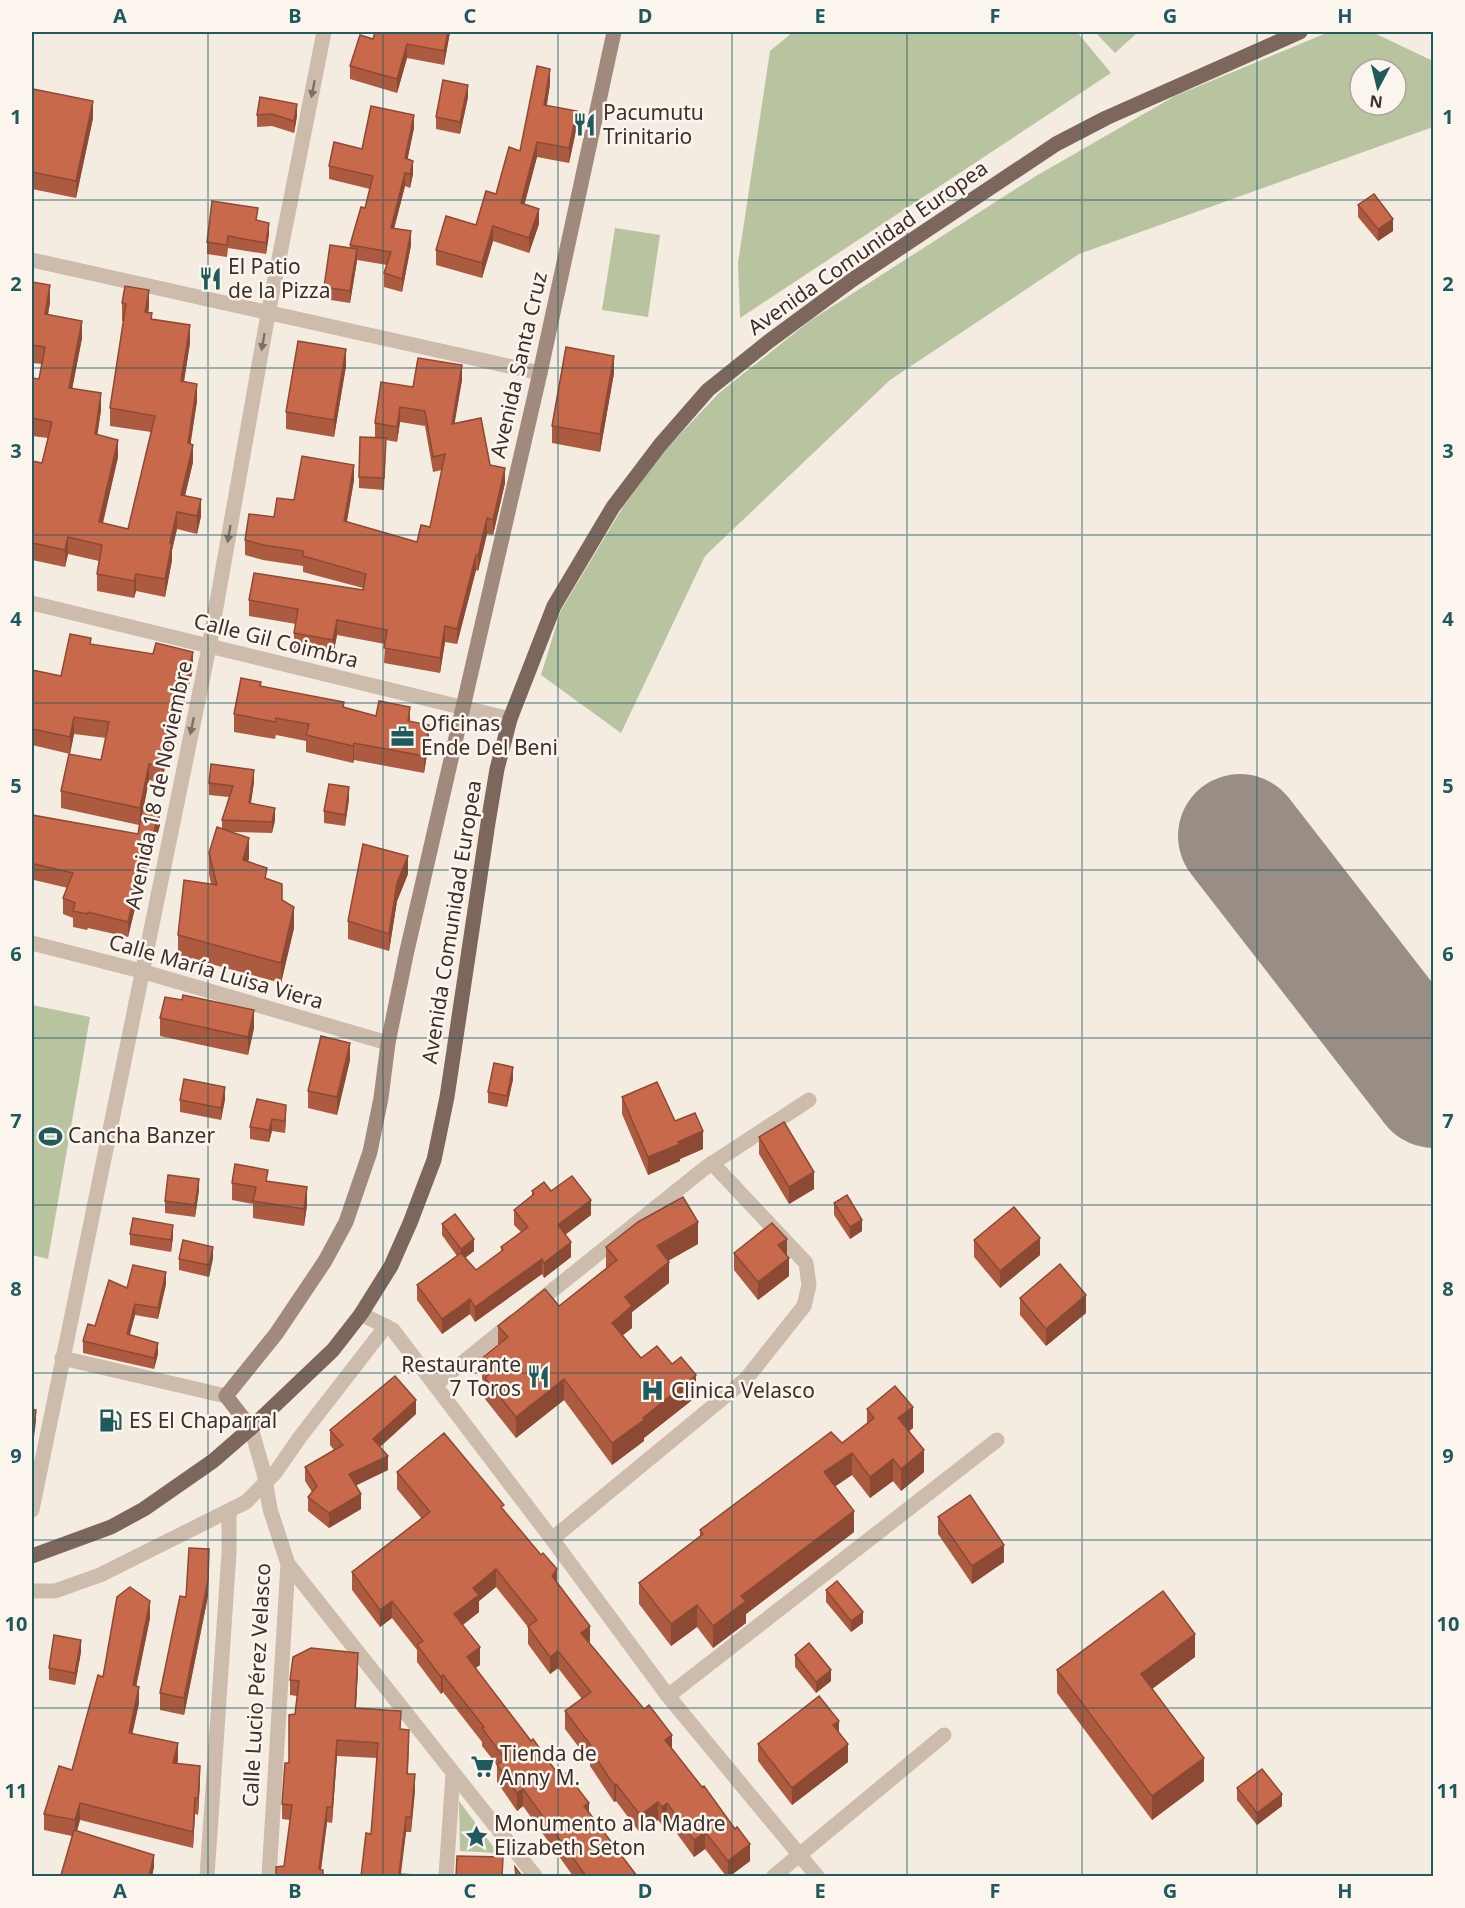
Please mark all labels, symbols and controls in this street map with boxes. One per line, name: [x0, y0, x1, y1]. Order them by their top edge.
text: A: [113, 2, 127, 29]
text: B: [288, 2, 302, 29]
text: C: [464, 2, 477, 29]
text: D: [638, 2, 652, 29]
text: E: [814, 2, 826, 29]
text: F: [990, 2, 1000, 29]
text: G: [1163, 2, 1177, 29]
text: H: [1337, 2, 1353, 29]
north arrow: [1348, 57, 1408, 117]
one-way arrow: [308, 80, 317, 99]
text: N: [1368, 90, 1384, 114]
place label: Pacumutu Trinitario: [603, 98, 704, 150]
text: 1: [10, 103, 22, 130]
text: 1: [1442, 103, 1454, 130]
restaurant icon: Pacumutu Trinitario: [572, 112, 598, 138]
street label: Avenida Comunidad Europea: [742, 153, 993, 341]
place label: El Patio de la Pizza: [228, 252, 331, 304]
restaurant icon: El Patio de la Pizza: [197, 266, 223, 292]
street label: Avenida Santa Cruz: [483, 269, 553, 461]
text: 2: [10, 270, 22, 297]
text: 2: [1442, 270, 1454, 297]
one-way arrow: [258, 333, 267, 352]
text: 3: [10, 437, 22, 464]
text: 3: [1442, 437, 1454, 464]
one-way arrow: [224, 525, 233, 544]
text: 4: [10, 605, 22, 632]
text: 4: [1442, 605, 1454, 632]
street label: Calle Gil Coimbra: [191, 606, 362, 674]
street label: Avenida 18 de Noviembre: [118, 658, 198, 911]
place label: Oficinas Ende Del Beni: [421, 709, 558, 761]
one-way arrow: [187, 716, 196, 735]
office icon: Oficinas Ende Del Beni: [390, 723, 416, 749]
text: 5: [10, 772, 22, 799]
text: 5: [1442, 772, 1454, 799]
street label: Avenida Comunidad Europea: [415, 778, 487, 1066]
street label: Calle María Luisa Viera: [106, 927, 327, 1015]
text: 6: [10, 940, 22, 967]
text: 6: [1442, 940, 1454, 967]
text: 7: [10, 1107, 22, 1134]
text: 7: [1442, 1107, 1454, 1134]
place label: Cancha Banzer: [68, 1121, 215, 1149]
sports icon: Cancha Banzer: [37, 1123, 63, 1149]
text: 8: [10, 1275, 22, 1302]
text: 8: [1442, 1275, 1454, 1302]
place label: Restaurante 7 Toros: [401, 1350, 521, 1402]
restaurant icon: Restaurante 7 Toros: [526, 1364, 552, 1390]
place label: Clinica Velasco: [671, 1376, 815, 1404]
hospital icon: Clinica Velasco: [640, 1378, 666, 1404]
place label: ES El Chaparral: [129, 1406, 277, 1434]
fuel station icon: ES El Chaparral: [98, 1408, 124, 1434]
text: 9: [10, 1442, 22, 1469]
text: 9: [1442, 1442, 1454, 1469]
street label: Calle Lucio Pérez Velasco: [236, 1562, 276, 1808]
text: 10: [5, 1610, 27, 1637]
text: 10: [1437, 1610, 1459, 1637]
place label: Tienda de Anny M.: [500, 1739, 597, 1791]
supermarket icon: Tienda de Anny M.: [469, 1753, 495, 1779]
text: 11: [5, 1777, 27, 1804]
text: 11: [1437, 1777, 1459, 1804]
place label: Monumento a la Madre Elizabeth Seton: [494, 1809, 726, 1861]
place icon: Monumento a la Madre Elizabeth Seton: [463, 1823, 489, 1849]
text: A: [113, 1877, 127, 1904]
text: B: [288, 1877, 302, 1904]
text: C: [464, 1877, 477, 1904]
text: D: [638, 1877, 652, 1904]
text: E: [814, 1877, 826, 1904]
text: F: [990, 1877, 1000, 1904]
text: G: [1163, 1877, 1177, 1904]
text: H: [1337, 1877, 1353, 1904]

